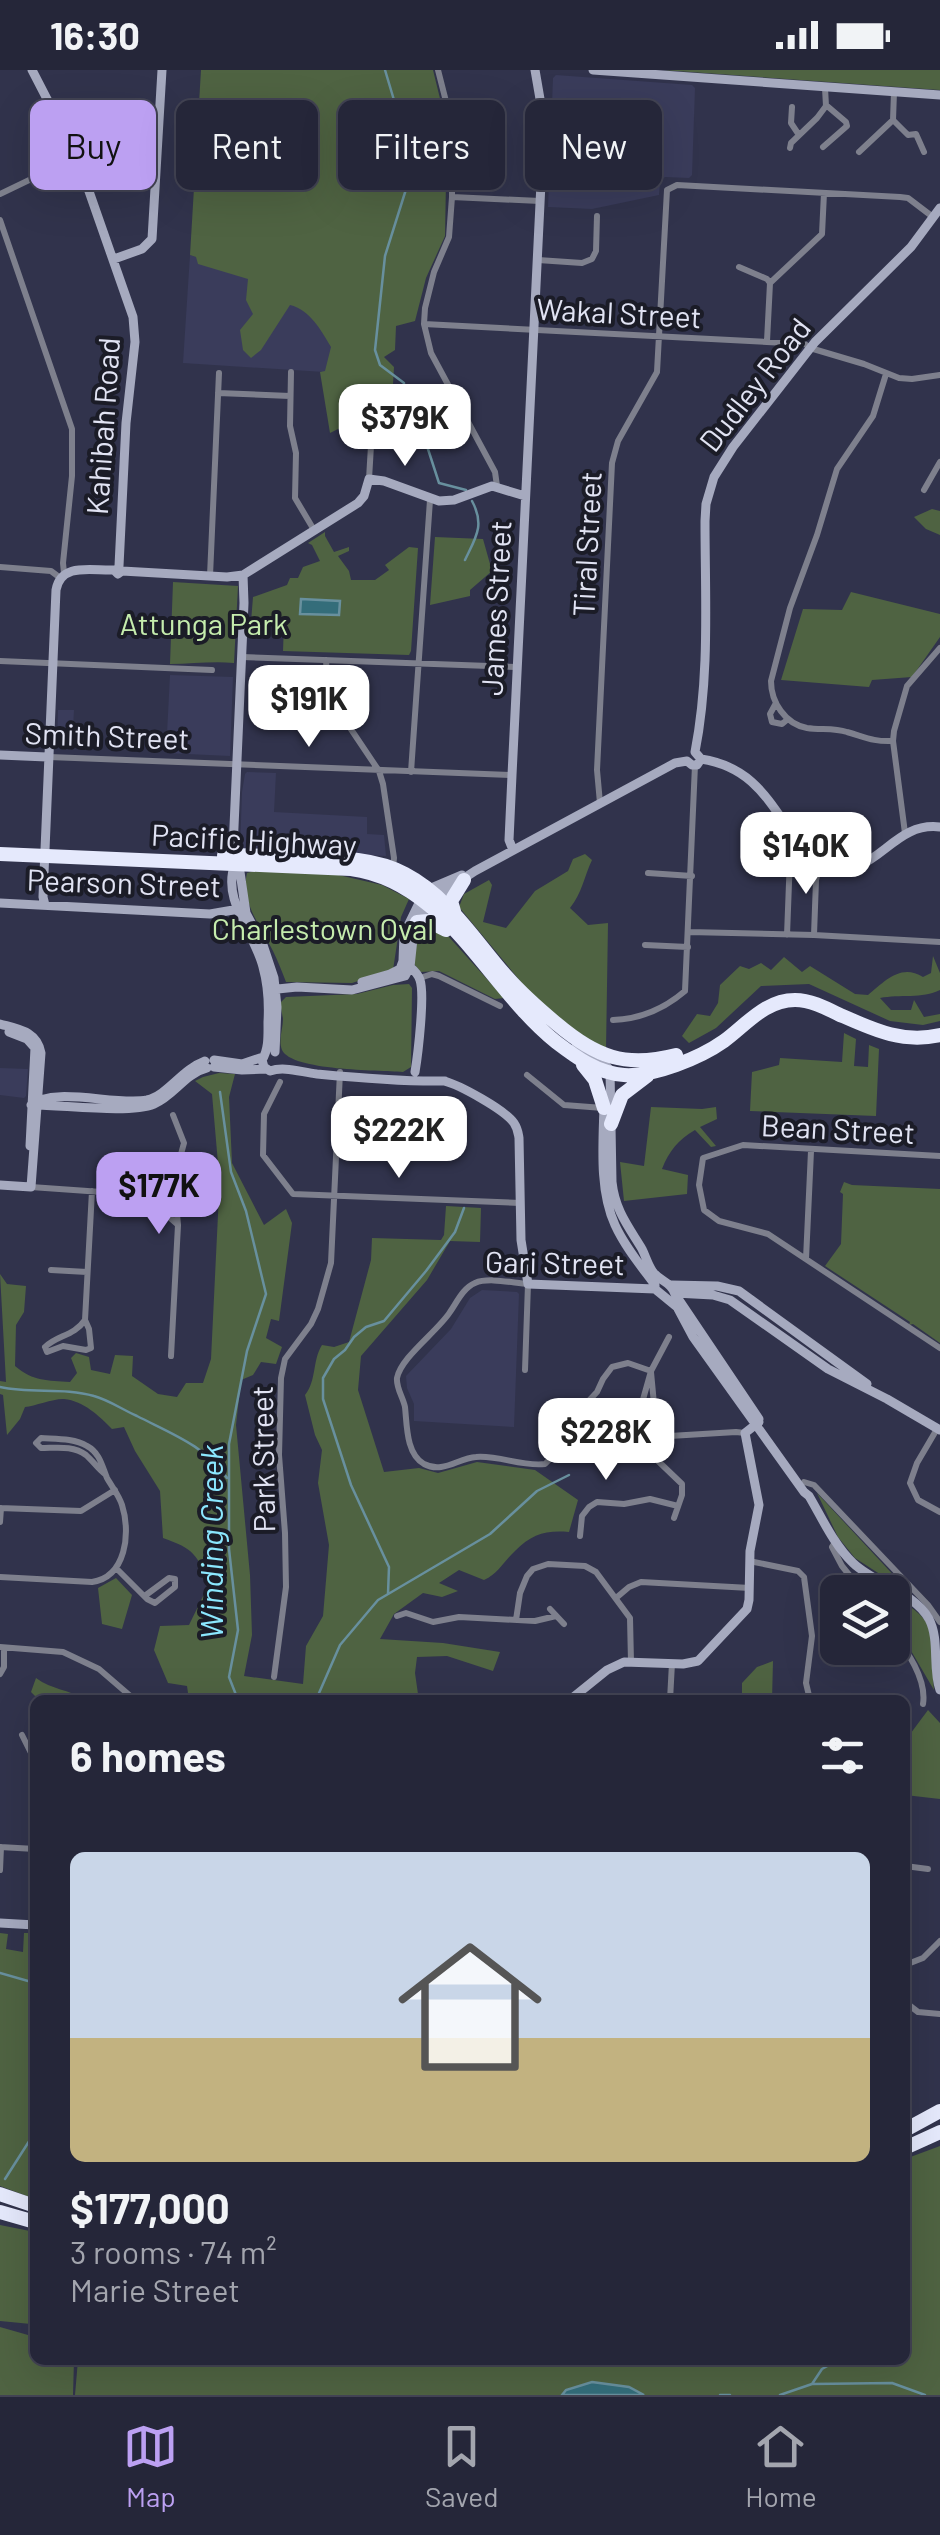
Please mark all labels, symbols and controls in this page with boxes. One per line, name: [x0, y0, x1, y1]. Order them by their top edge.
text: 16:30: [50, 12, 140, 58]
chip: Buy: [30, 100, 156, 190]
chip: Rent: [176, 100, 318, 190]
chip: Filters: [338, 100, 505, 190]
chip: New: [525, 100, 662, 190]
street label: Wakal Street: [536, 290, 702, 334]
street label: Dudley Road: [691, 310, 817, 458]
street label: Kahibah Road: [78, 336, 126, 516]
pin: $379K: [335, 384, 475, 469]
text: $379K: [361, 397, 449, 435]
street label: Tiral Street: [564, 471, 608, 617]
street label: James Street: [472, 520, 518, 696]
park label: Attunga Park: [120, 605, 288, 641]
pin: $191K: [239, 665, 379, 750]
text: $191K: [270, 678, 348, 716]
street label: Smith Street: [24, 714, 190, 756]
pin: $140K: [736, 812, 876, 897]
street label: Pacific Highway: [150, 816, 358, 862]
text: $140K: [762, 825, 850, 863]
street label: Pearson Street: [26, 861, 222, 903]
park label: Charlestown Oval: [212, 910, 434, 946]
pin: $222K: [329, 1096, 469, 1181]
street label: Bean Street: [760, 1106, 916, 1150]
text: $222K: [353, 1109, 445, 1147]
pin: $177K: [89, 1152, 229, 1237]
text: $177K: [118, 1165, 200, 1203]
street label: Gari Street: [485, 1243, 625, 1281]
street label: Park Street: [243, 1385, 281, 1533]
pin: $228K: [536, 1398, 676, 1483]
text: $228K: [560, 1411, 652, 1449]
water label: Winding Creek: [191, 1444, 229, 1639]
map controls: [820, 1575, 910, 1665]
button: layers: [820, 1575, 910, 1665]
icon: filters: [815, 1728, 870, 1783]
text: 6 homes: [70, 1730, 226, 1780]
icon: home: [380, 1917, 560, 2097]
text: $177,000: [70, 2182, 230, 2232]
text: 3 rooms · 74 m²: [70, 2232, 277, 2270]
text: Marie Street: [70, 2270, 240, 2308]
tab: Map: [123, 2419, 178, 2513]
tab: Saved: [425, 2419, 498, 2513]
tab: Home: [745, 2419, 817, 2513]

